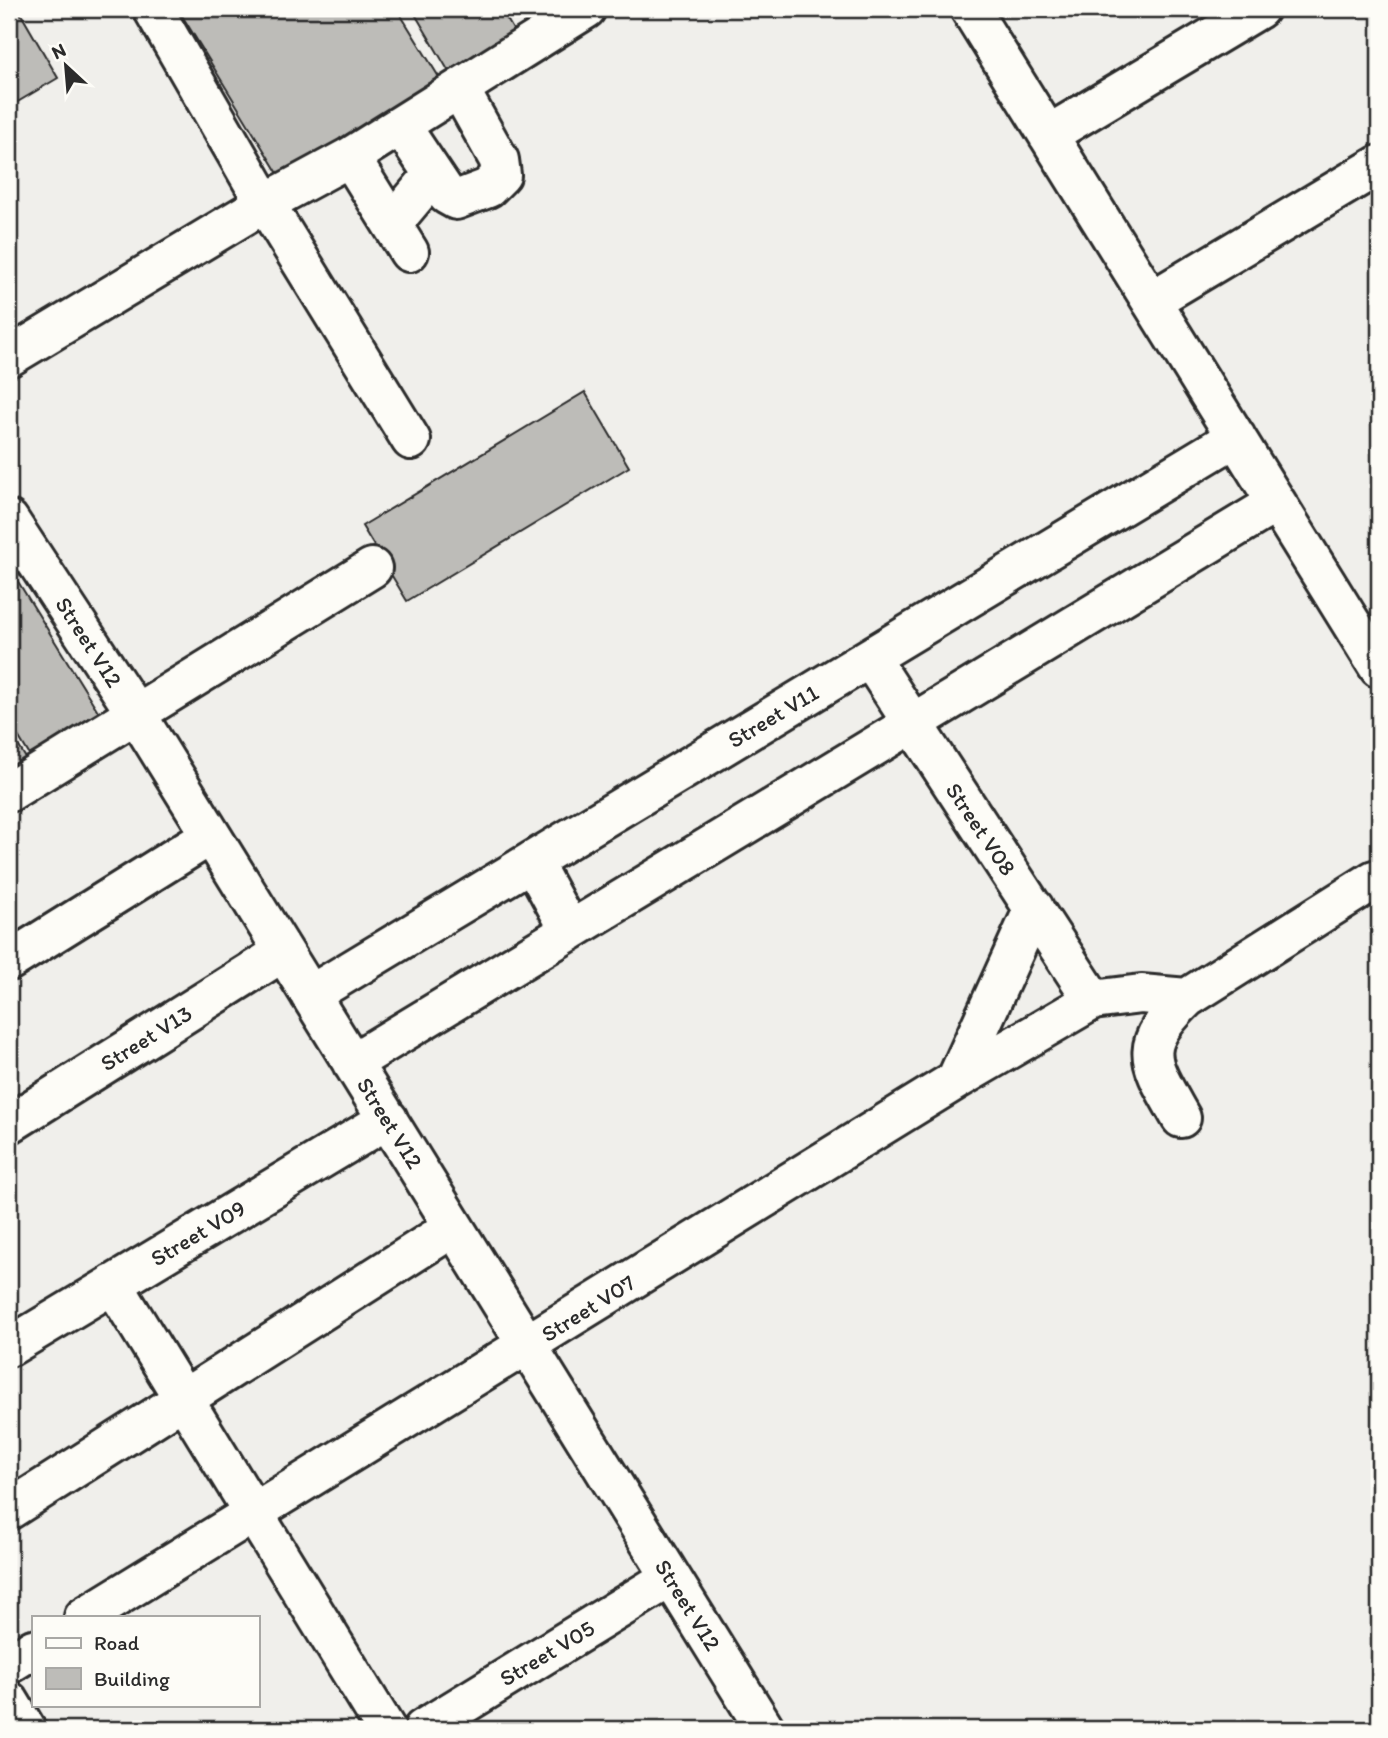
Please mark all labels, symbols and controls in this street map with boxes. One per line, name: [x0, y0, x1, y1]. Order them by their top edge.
north arrow: [32, 32, 102, 102]
text: N: [48, 38, 70, 64]
street label: Street V12: [49, 591, 129, 693]
street label: Street V11: [723, 678, 824, 754]
street label: Street V08: [940, 777, 1022, 881]
street label: Street V13: [95, 999, 197, 1077]
street label: Street V12: [351, 1072, 429, 1174]
street label: Street V09: [145, 1194, 251, 1272]
street label: Street V07: [536, 1268, 640, 1348]
street label: Street V12: [649, 1554, 727, 1656]
street label: Street V05: [494, 1614, 600, 1692]
legend: [32, 1616, 259, 1706]
text: Road: [94, 1630, 140, 1655]
text: Building: [94, 1666, 170, 1691]

